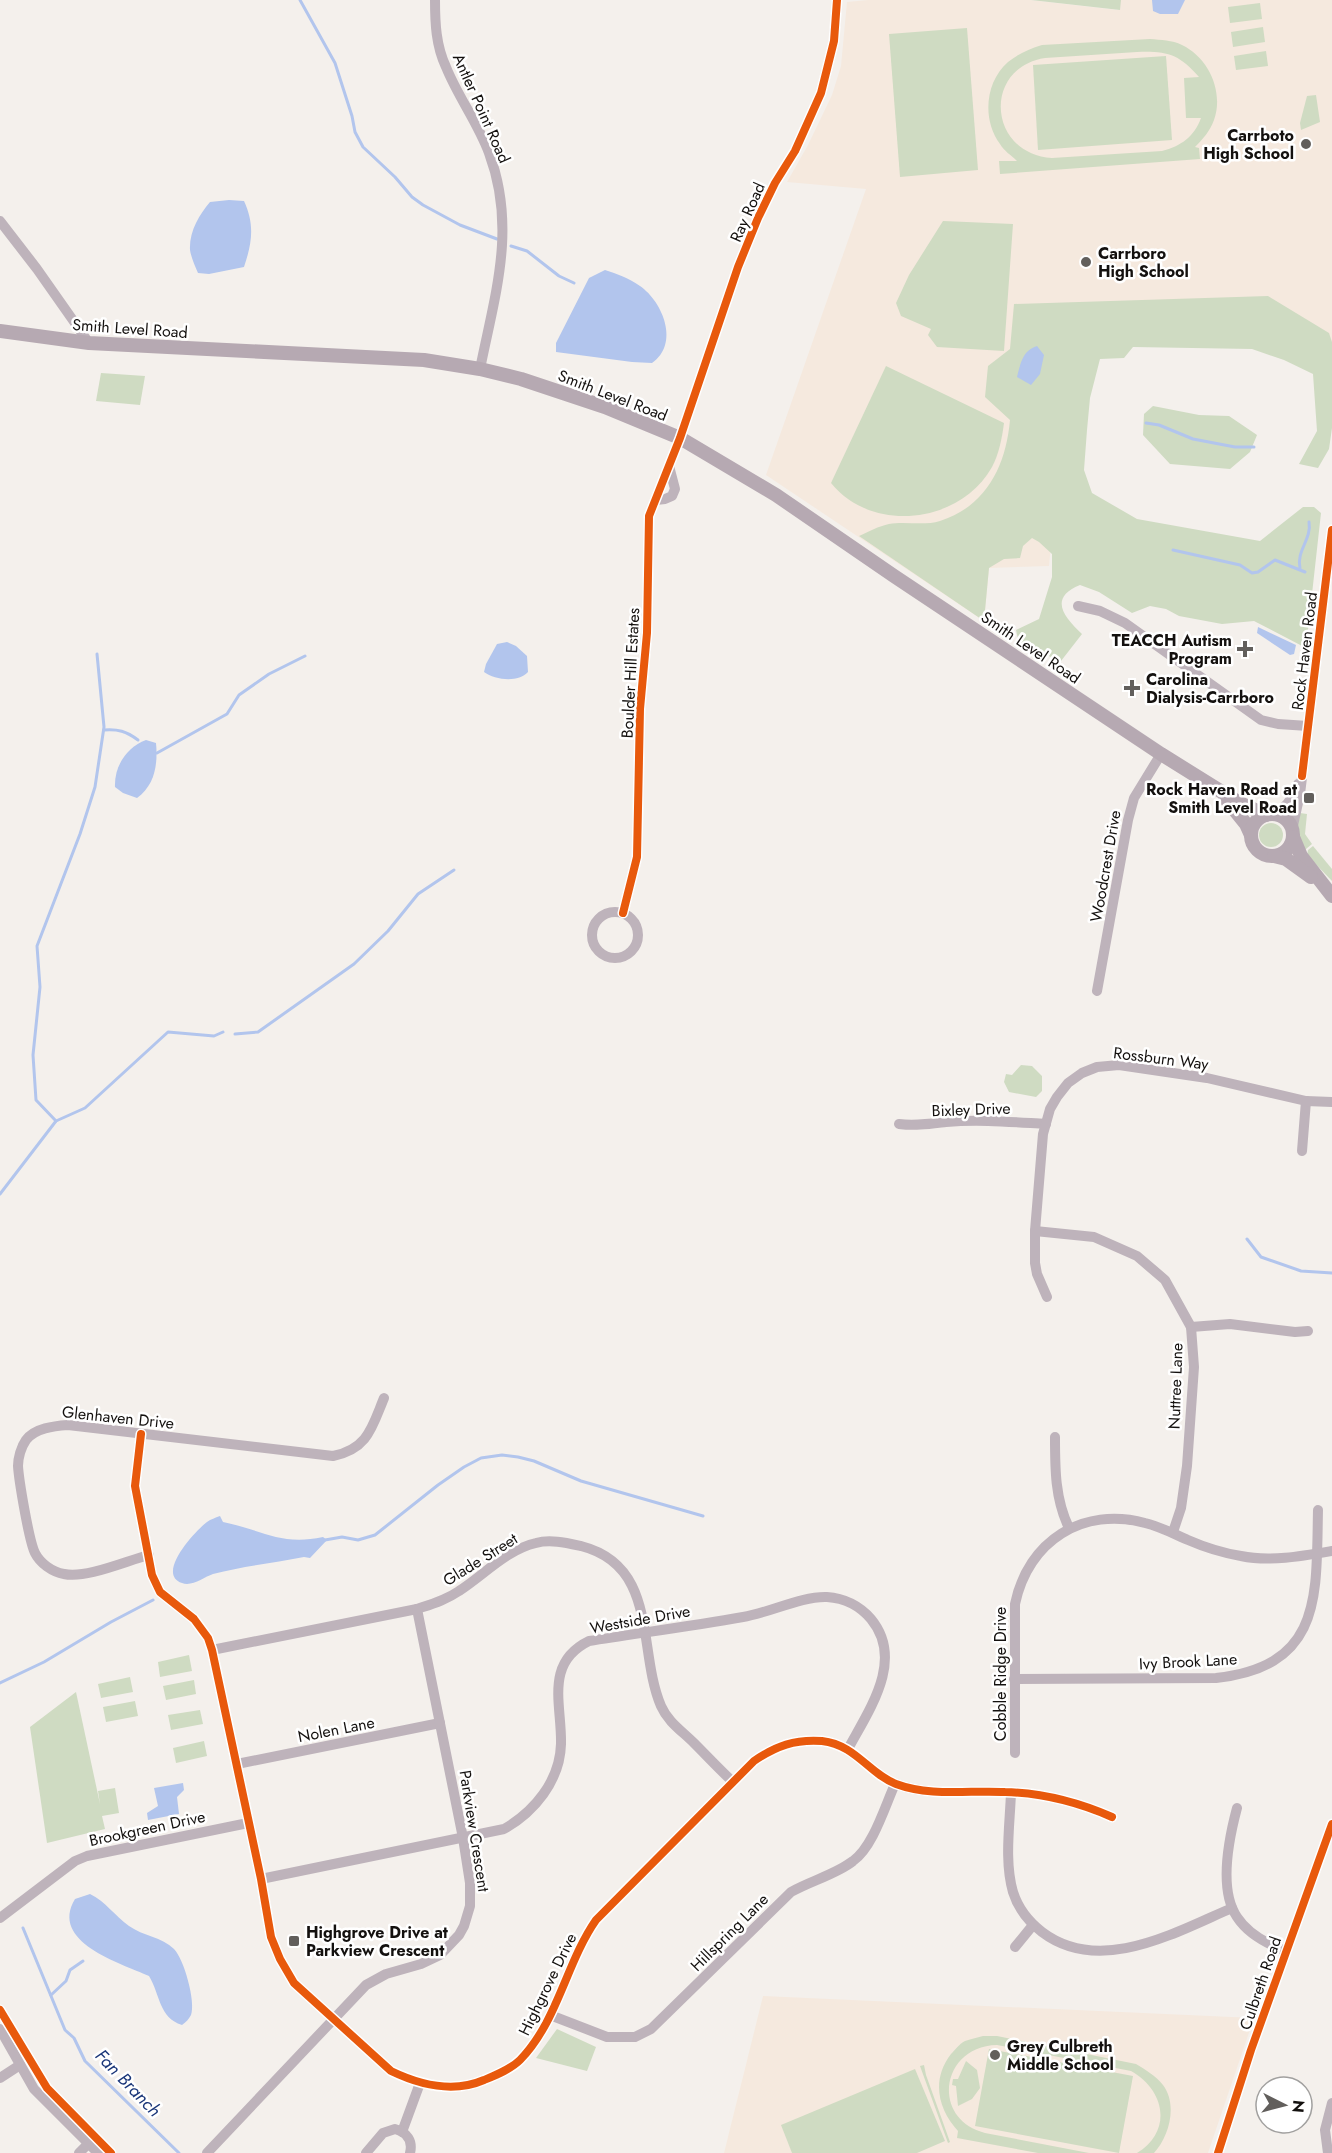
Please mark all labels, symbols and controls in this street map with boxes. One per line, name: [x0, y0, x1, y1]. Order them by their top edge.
street label: Antler Point Road: [447, 50, 516, 167]
place label: Carrboto High School: [1203, 124, 1294, 165]
marker: Carrboto High School: [1299, 137, 1313, 151]
street label: Ray Road: [724, 179, 771, 246]
place label: Carrboro High School: [1098, 242, 1189, 283]
marker: Carrboro High School: [1079, 255, 1093, 269]
street label: Smith Level Road: [71, 313, 188, 344]
street label: Smith Level Road: [555, 364, 671, 427]
street label: Rock Haven Road: [1286, 591, 1323, 712]
street label: Smith Level Road: [976, 606, 1085, 689]
street label: Boulder Hill Estates: [616, 607, 645, 739]
place label: TEACCH Autism Program: [1112, 629, 1232, 670]
marker: TEACCH Autism Program: [1236, 640, 1254, 658]
place label: Carolina Dialysis-Carrboro: [1146, 668, 1274, 709]
marker: Carolina Dialysis-Carrboro: [1123, 679, 1141, 697]
place label: Rock Haven Road at Smith Level Road: [1146, 778, 1298, 819]
marker: Rock Haven Road at Smith Level Road: [1302, 791, 1316, 805]
street label: Woodcrest Drive: [1084, 808, 1127, 924]
street label: Rossburn Way: [1112, 1041, 1211, 1076]
street label: Bixley Drive: [931, 1097, 1011, 1122]
street label: Nuttree Lane: [1162, 1342, 1189, 1430]
street label: Glenhaven Drive: [61, 1400, 175, 1435]
street label: Glade Street: [438, 1527, 522, 1591]
street label: Westside Drive: [588, 1599, 692, 1640]
street label: Cobble Ridge Drive: [989, 1607, 1012, 1741]
street label: Ivy Brook Lane: [1138, 1647, 1238, 1676]
street label: Nolen Lane: [296, 1711, 376, 1748]
street label: Parkview Crescent: [454, 1769, 495, 1894]
street label: Brookgreen Drive: [87, 1805, 207, 1852]
street label: Hillspring Lane: [685, 1888, 774, 1977]
place label: Highgrove Drive at Parkview Crescent: [306, 1921, 449, 1962]
street label: Highgrove Drive: [513, 1929, 582, 2039]
street label: Culbreth Road: [1234, 1933, 1287, 2033]
marker: Highgrove Drive at Parkview Crescent: [287, 1934, 301, 1948]
place label: Grey Culbreth Middle School: [1007, 2035, 1114, 2076]
water label: Fan Branch: [89, 2043, 167, 2123]
marker: Grey Culbreth Middle School: [988, 2048, 1002, 2062]
north arrow: [1254, 2075, 1314, 2135]
text: N: [1286, 2099, 1311, 2114]

